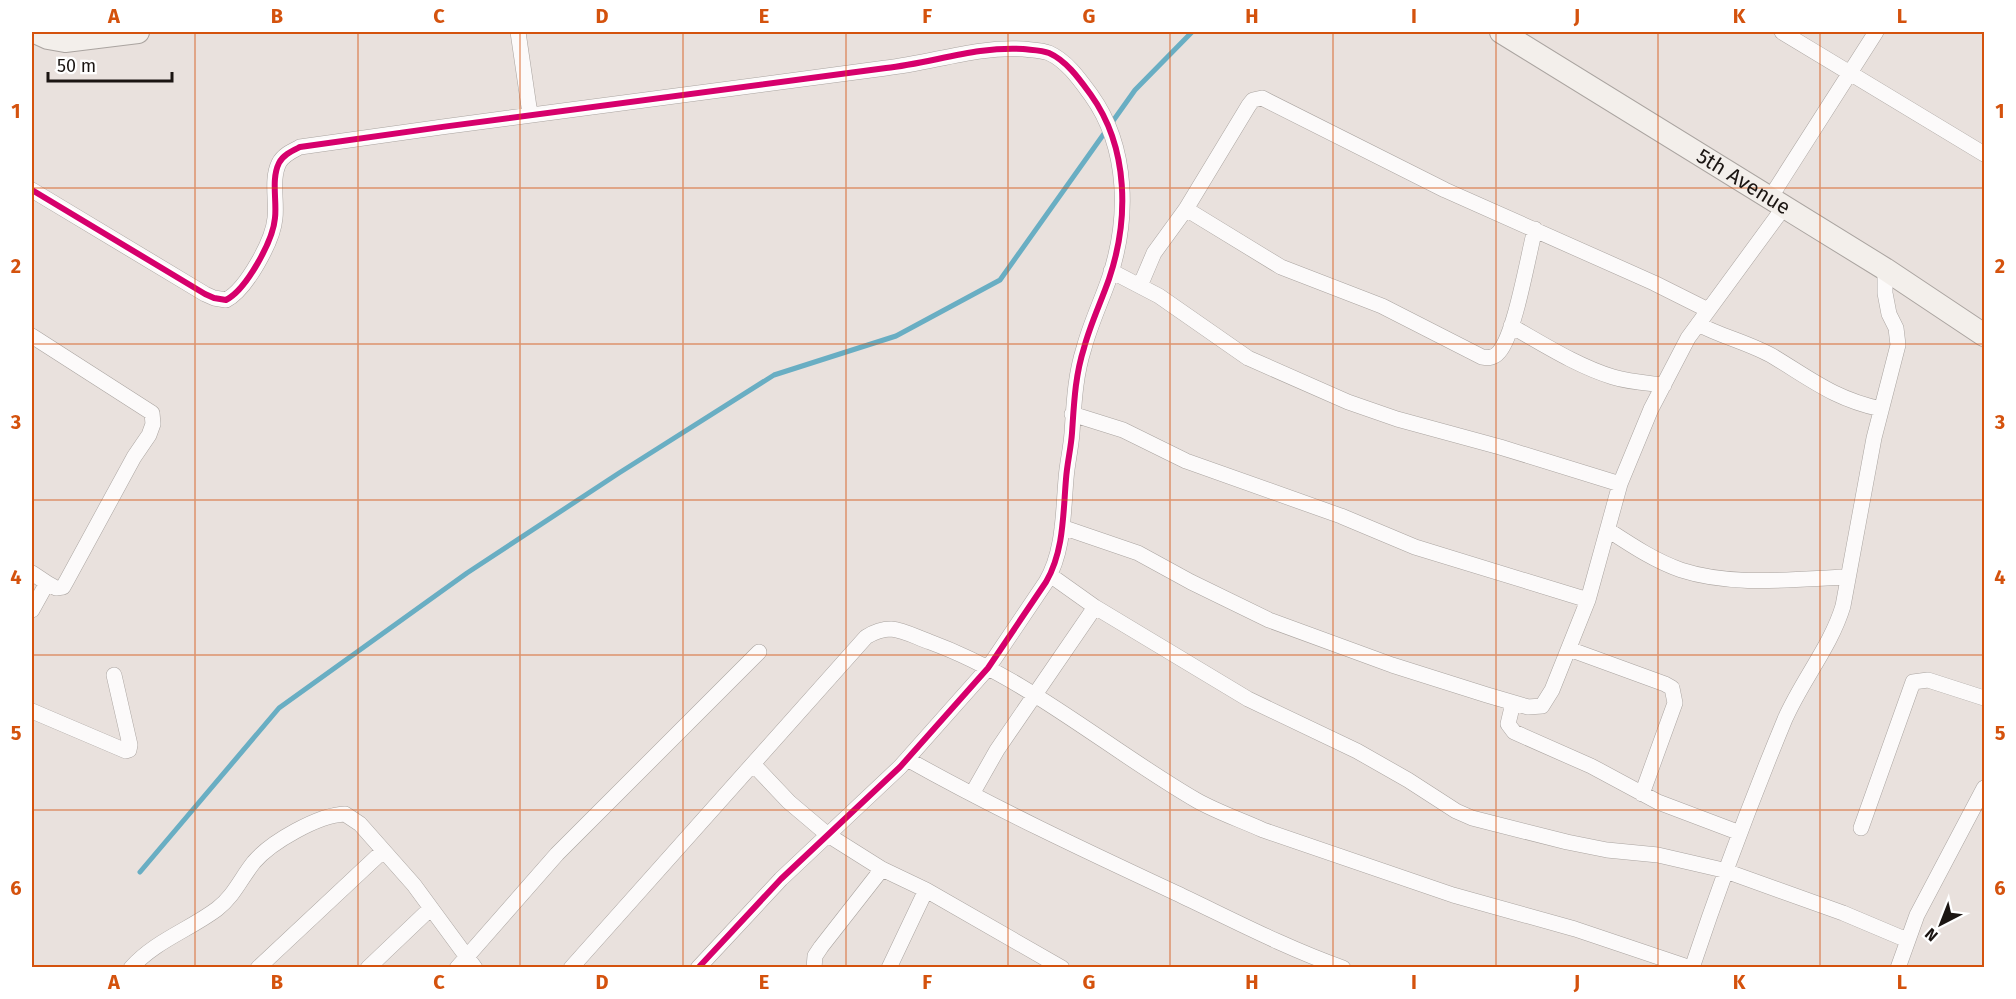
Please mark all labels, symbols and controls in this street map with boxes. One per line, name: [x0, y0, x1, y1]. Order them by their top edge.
text: A: [107, 4, 121, 28]
text: B: [271, 4, 283, 28]
text: C: [433, 4, 445, 28]
text: D: [595, 4, 609, 28]
text: E: [759, 4, 769, 28]
text: F: [922, 4, 932, 28]
text: G: [1083, 4, 1095, 28]
text: H: [1245, 4, 1259, 28]
text: I: [1411, 4, 1417, 28]
text: J: [1573, 4, 1580, 28]
text: K: [1733, 4, 1746, 28]
text: L: [1897, 4, 1907, 28]
scale bar: [48, 45, 172, 83]
text: 50 m: [57, 55, 96, 77]
text: 1: [11, 99, 21, 123]
text: 1: [1995, 99, 2005, 123]
street label: 5th Avenue: [1692, 143, 1795, 220]
text: 2: [11, 254, 21, 278]
text: 2: [1995, 254, 2005, 278]
text: 3: [10, 410, 21, 434]
text: 3: [1994, 410, 2005, 434]
text: 4: [10, 565, 22, 589]
text: 4: [1994, 565, 2006, 589]
text: 5: [11, 721, 22, 745]
text: 5: [1995, 721, 2006, 745]
text: 6: [10, 876, 22, 900]
text: 6: [1994, 876, 2006, 900]
north arrow: [1911, 894, 1971, 954]
text: N: [1921, 924, 1942, 945]
text: A: [107, 970, 121, 994]
text: B: [271, 970, 283, 994]
text: C: [433, 970, 445, 994]
text: D: [595, 970, 609, 994]
text: E: [759, 970, 769, 994]
text: F: [922, 970, 932, 994]
text: G: [1083, 970, 1095, 994]
text: H: [1245, 970, 1259, 994]
text: I: [1411, 970, 1417, 994]
text: J: [1573, 970, 1580, 994]
text: K: [1733, 970, 1746, 994]
text: L: [1897, 970, 1907, 994]

